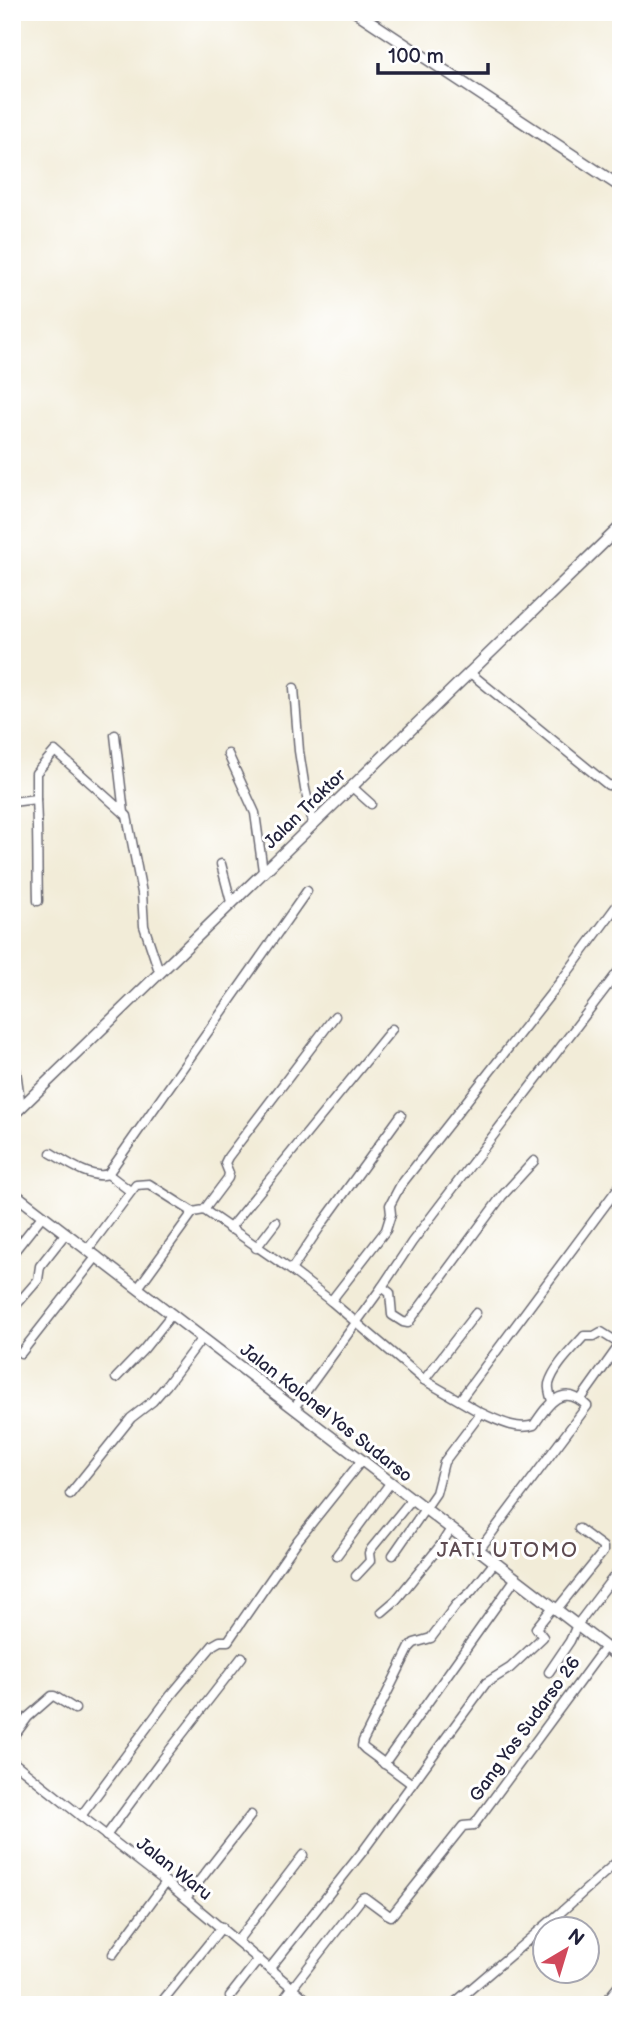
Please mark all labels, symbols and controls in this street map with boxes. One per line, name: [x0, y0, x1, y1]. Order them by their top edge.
scale bar: [378, 32, 488, 76]
text: 100 m: [388, 44, 444, 69]
street label: Jalan Traktor: [260, 765, 350, 853]
street label: Jalan Kolonel Yos Sudarso: [236, 1339, 416, 1487]
district label: JATI UTOMO: [437, 1538, 579, 1563]
street label: Gang Yos Sudarso 26: [465, 1652, 585, 1806]
street label: Jalan Waru: [132, 1833, 216, 1905]
north arrow: [532, 1916, 602, 1986]
text: N: [563, 1924, 588, 1951]

